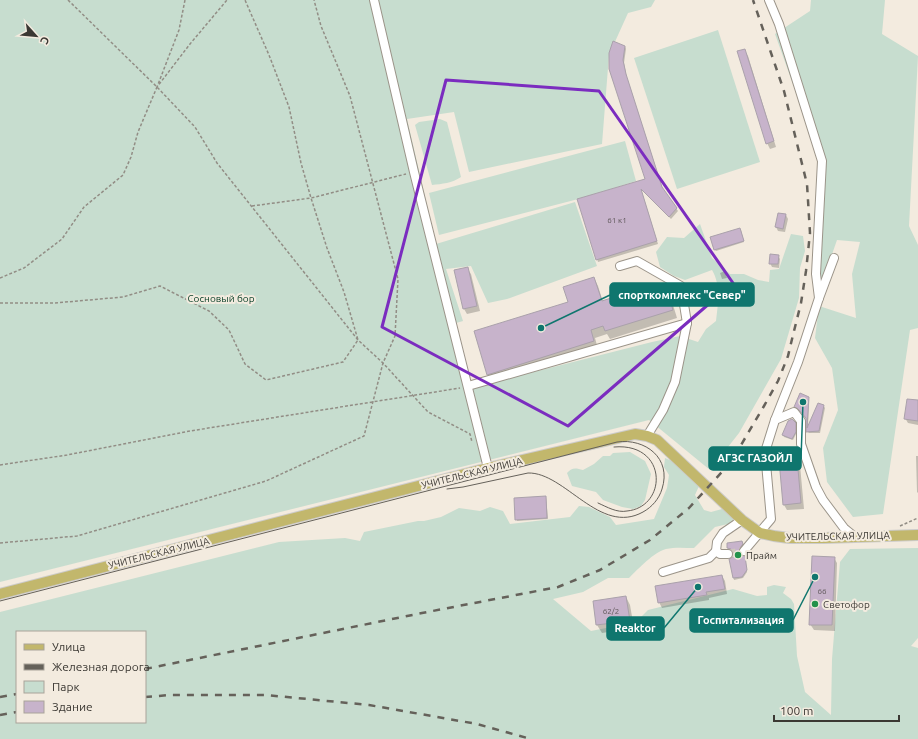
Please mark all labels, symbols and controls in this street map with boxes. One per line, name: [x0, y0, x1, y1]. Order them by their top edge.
north arrow: [16, 16, 56, 56]
text: С: [38, 35, 52, 46]
house number: 61 к1: [607, 216, 627, 225]
callout: спорткомплекс "Север": [610, 283, 754, 306]
text: спорткомплекс "Север": [618, 289, 746, 301]
park label: Сосновый бор: [187, 293, 255, 304]
callout: АГЗС ГАЗОЙЛ: [709, 447, 801, 470]
text: АГЗС ГАЗОЙЛ: [717, 452, 793, 464]
street label: УЧИТЕЛЬСКАЯ УЛИЦА: [420, 455, 524, 491]
street label: УЧИТЕЛЬСКАЯ УЛИЦА: [786, 530, 890, 542]
street label: УЧИТЕЛЬСКАЯ УЛИЦА: [107, 535, 211, 571]
marker: Прайм: [733, 550, 743, 560]
place label: Прайм: [746, 550, 777, 561]
house number: 66: [817, 587, 827, 596]
marker: Светофор: [810, 599, 820, 609]
place label: Светофор: [823, 599, 870, 610]
house number: 62/2: [603, 607, 619, 616]
callout: Госпитализация: [690, 609, 793, 632]
text: Госпитализация: [698, 614, 784, 626]
callout: Reaktor: [607, 617, 664, 640]
text: Reaktor: [614, 622, 656, 634]
legend: [16, 631, 146, 723]
text: Улица: [52, 640, 85, 653]
text: Железная дорога: [52, 660, 150, 673]
text: Парк: [52, 680, 80, 693]
scale bar: [774, 697, 899, 723]
text: Здание: [52, 700, 93, 713]
text: 100 m: [780, 704, 813, 717]

